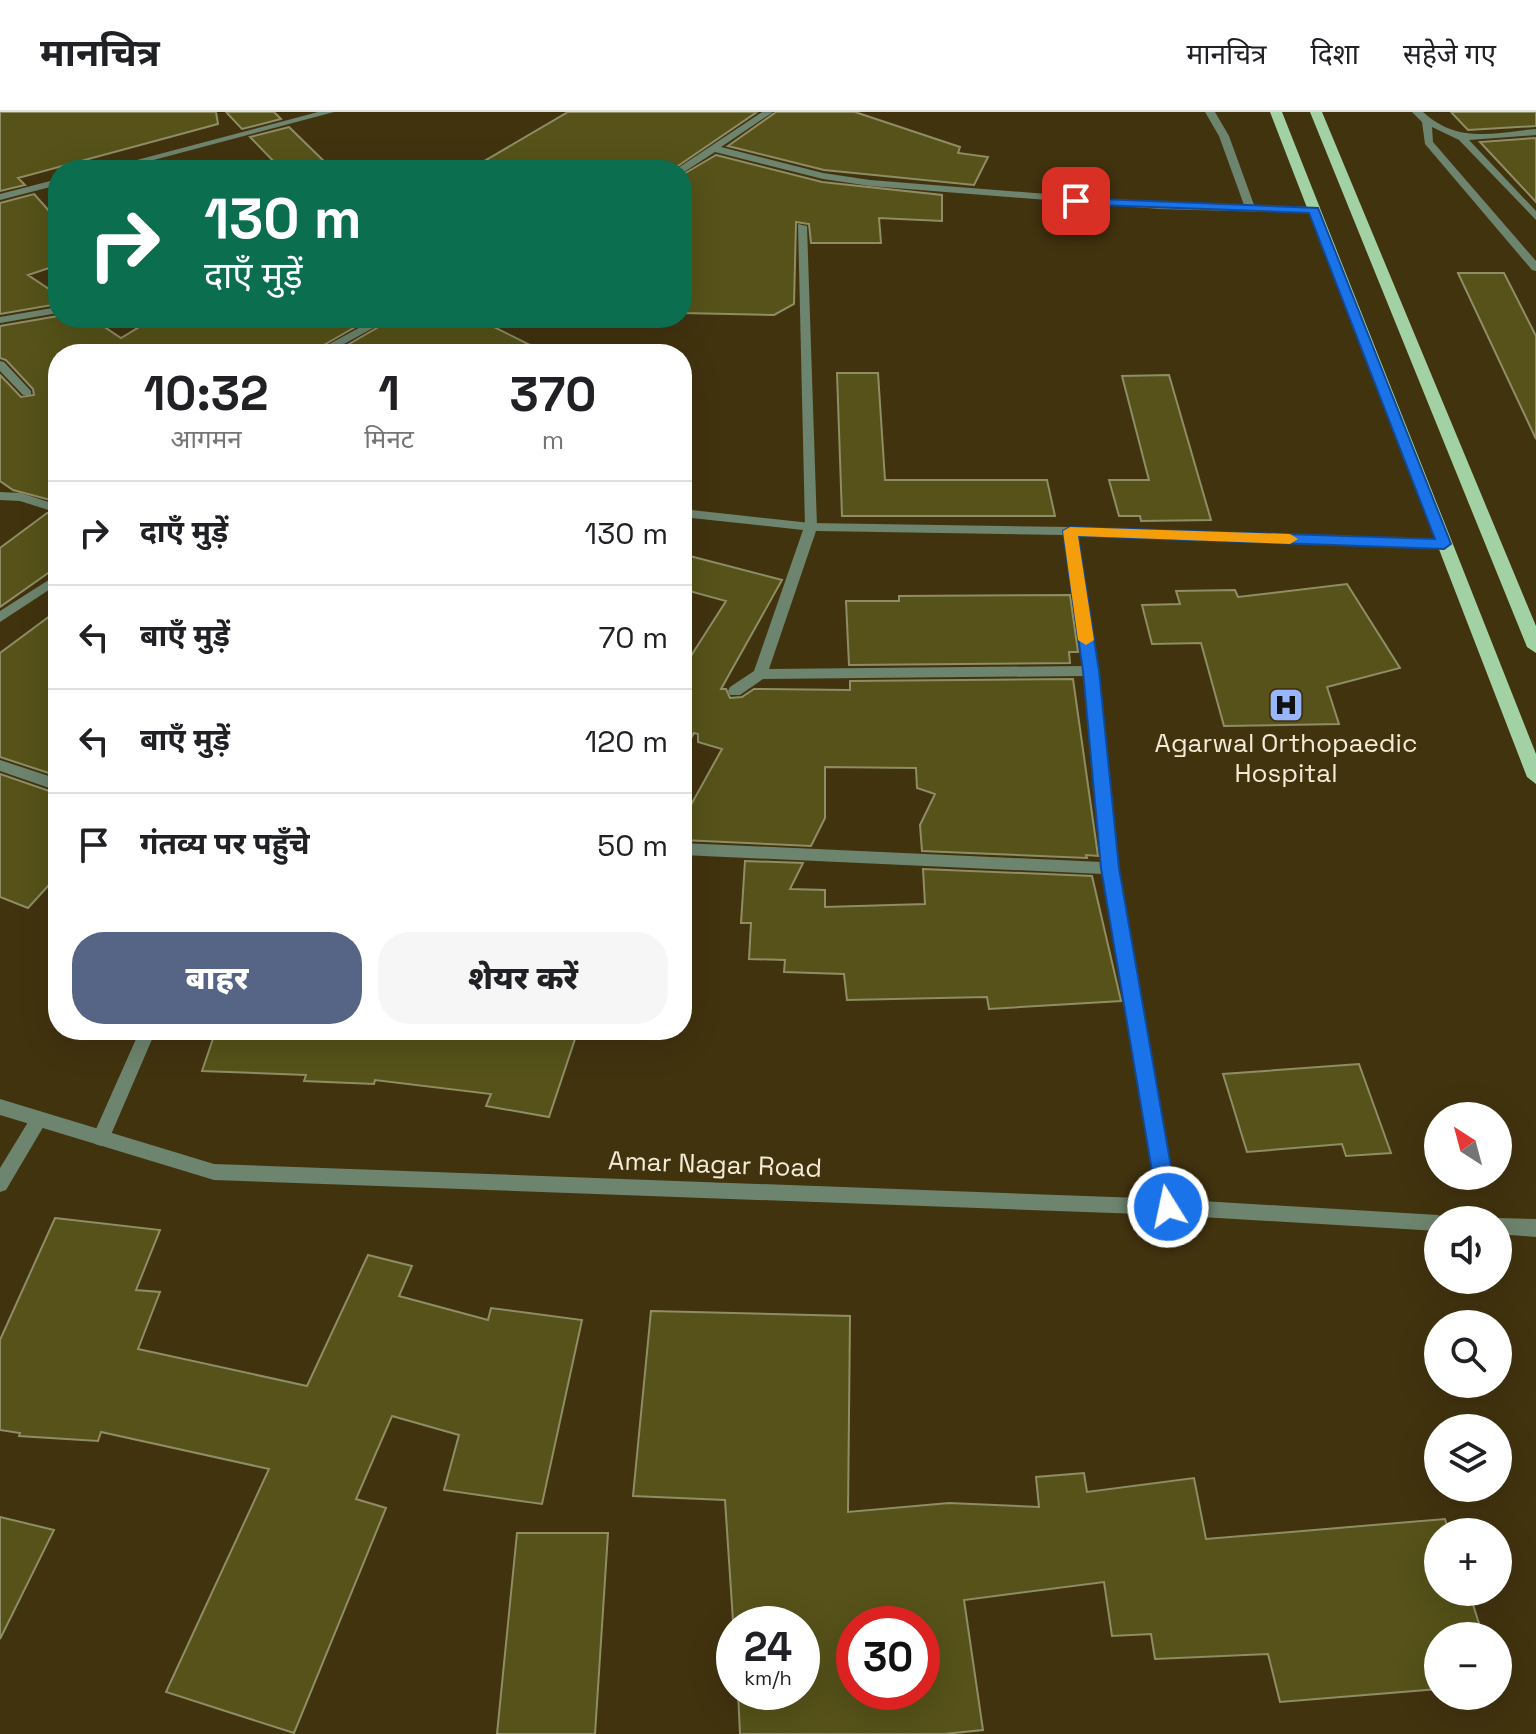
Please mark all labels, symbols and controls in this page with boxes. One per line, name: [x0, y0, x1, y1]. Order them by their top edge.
text: मानचित्र: [40, 29, 160, 77]
text: मानचित्र: [1187, 36, 1267, 72]
text: दिशा: [1311, 36, 1359, 72]
text: सहेजे गए: [1403, 36, 1496, 72]
pin: [1042, 167, 1110, 235]
icon: arrive: [1054, 179, 1098, 223]
text: 130 m: [204, 183, 362, 254]
icon: right: [72, 192, 176, 296]
text: दाएँ मुड़ें: [204, 253, 302, 299]
text: 10:32: [144, 363, 268, 424]
text: 1: [378, 363, 400, 424]
text: 370: [510, 364, 596, 425]
text: आगमन: [170, 422, 242, 456]
text: मिनट: [364, 422, 414, 456]
text: m: [542, 423, 564, 457]
icon: right: [72, 511, 116, 555]
text: दाएँ मुड़ें: [140, 512, 228, 551]
text: 130 m: [585, 514, 668, 553]
icon: left: [72, 615, 116, 659]
text: बाएँ मुड़ें: [140, 616, 230, 655]
text: 70 m: [599, 618, 668, 657]
hospital icon: Agarwal Orthopaedic Hospital: [1267, 686, 1305, 724]
icon: left: [72, 719, 116, 763]
text: बाएँ मुड़ें: [140, 720, 230, 759]
text: 120 m: [585, 722, 668, 761]
place label: Agarwal Orthopaedic Hospital: [1155, 726, 1418, 790]
icon: arrive: [72, 823, 116, 867]
text: गंतव्य पर पहुँचे: [140, 824, 309, 863]
text: 50 m: [597, 826, 668, 865]
button: बाहर: [72, 932, 362, 1024]
button: शेयर करें: [378, 932, 668, 1024]
north arrow: [1424, 1102, 1512, 1190]
map controls: [1424, 1102, 1512, 1710]
street label: Amar Nagar Road: [607, 1143, 823, 1185]
position arrow: [1126, 1165, 1210, 1249]
button: sound: [1424, 1206, 1512, 1294]
button: search: [1424, 1310, 1512, 1398]
button: layers: [1424, 1414, 1512, 1502]
button: +: [1424, 1518, 1512, 1606]
speed limit sign: 30: [836, 1606, 940, 1710]
text: 24: [744, 1622, 792, 1673]
button: −: [1424, 1622, 1512, 1710]
text: km/h: [744, 1665, 792, 1691]

